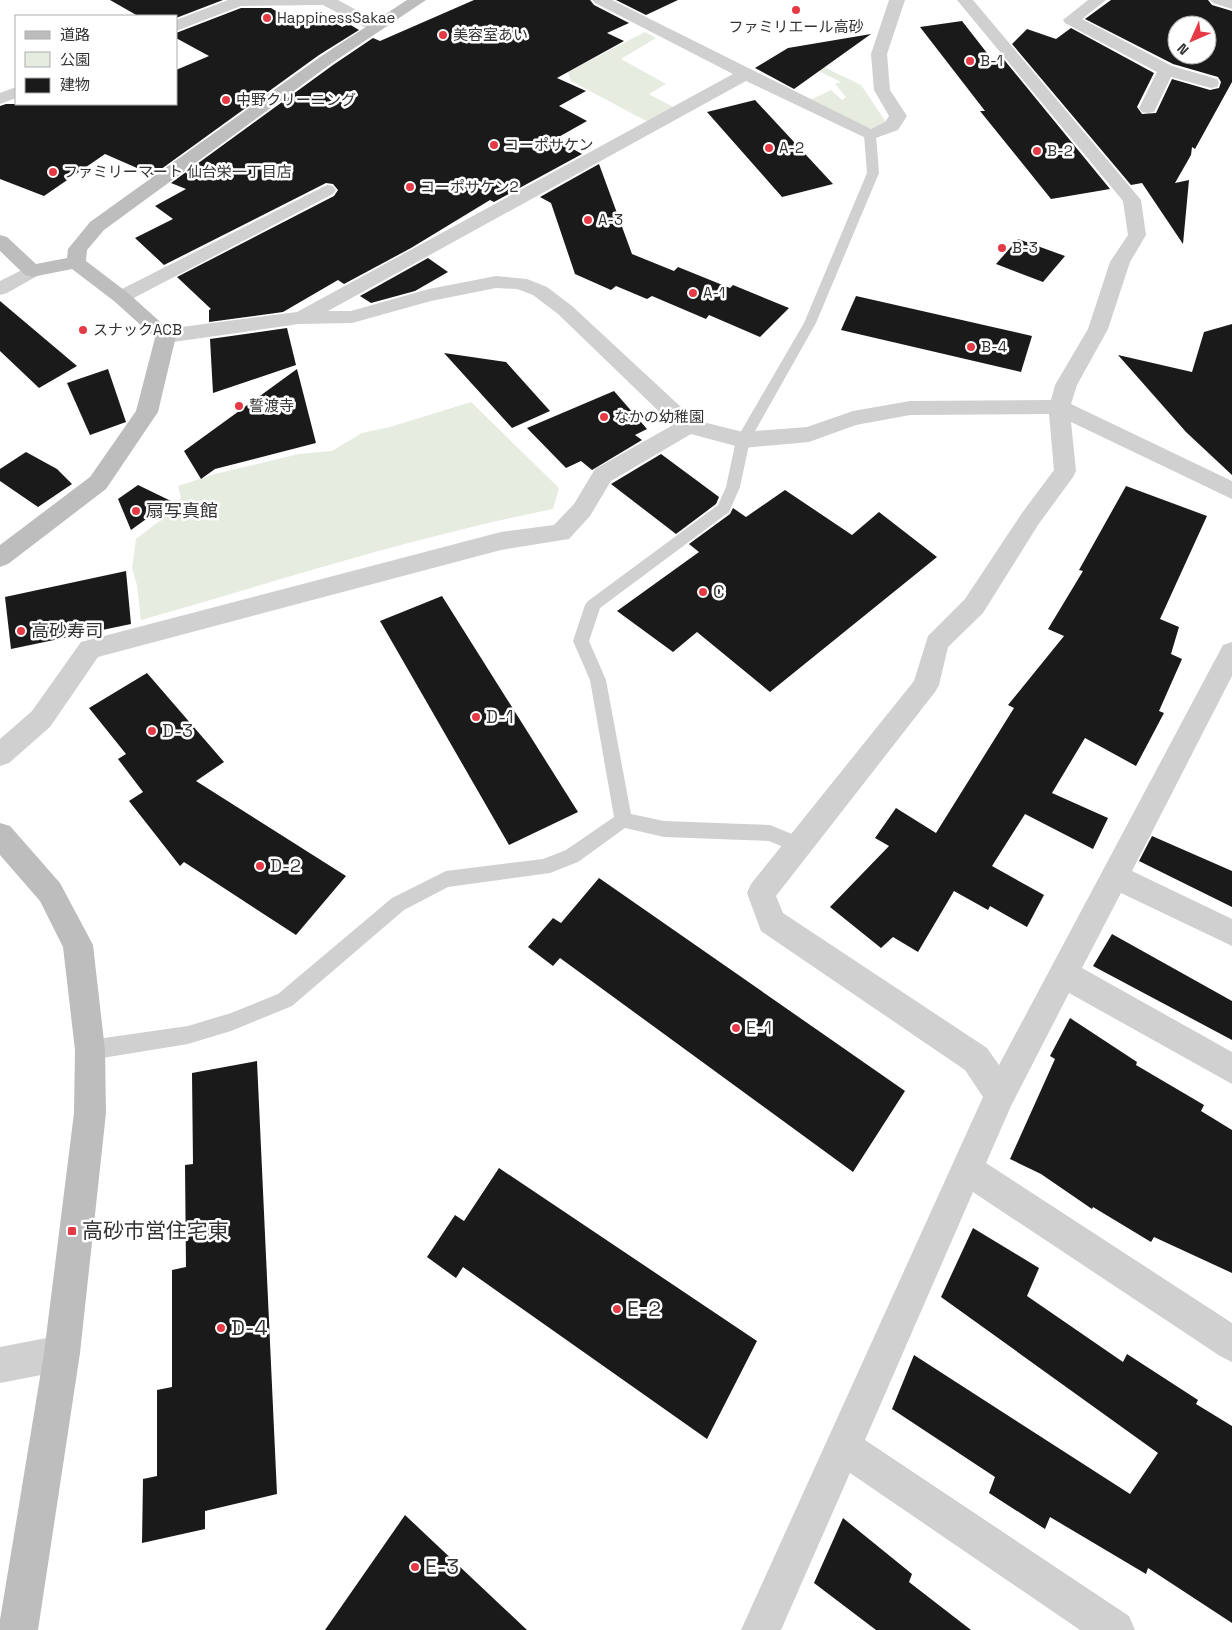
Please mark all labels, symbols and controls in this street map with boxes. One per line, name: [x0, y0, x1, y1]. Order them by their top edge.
marker: ファミリエール高砂: [790, 4, 802, 16]
place label: HappinessSakae: [277, 8, 395, 27]
marker: HappinessSakae: [261, 12, 273, 24]
legend: [15, 15, 178, 105]
north arrow: [1167, 15, 1217, 65]
place label: ファミリエール高砂: [728, 17, 864, 36]
text: 道路: [60, 25, 90, 44]
place label: 美容室あい: [453, 25, 528, 44]
marker: 美容室あい: [437, 29, 449, 41]
text: N: [1173, 40, 1192, 59]
text: 公園: [60, 50, 90, 69]
place label: B-1: [980, 51, 1003, 70]
marker: B-1: [964, 55, 976, 67]
text: 建物: [60, 75, 90, 94]
place label: 中野クリーニング: [236, 90, 356, 109]
marker: 中野クリーニング: [220, 94, 232, 106]
place label: コーポサケン: [504, 135, 594, 154]
place label: A-2: [779, 138, 804, 157]
marker: コーポサケン: [488, 139, 500, 151]
place label: B-2: [1047, 141, 1073, 160]
marker: A-2: [763, 142, 775, 154]
marker: B-2: [1031, 145, 1043, 157]
place label: ファミリーマート 仙台栄一丁目店: [63, 162, 292, 181]
marker: ファミリーマート 仙台栄一丁目店: [47, 166, 59, 178]
place label: コーポサケン2: [420, 177, 519, 196]
marker: コーポサケン2: [404, 181, 416, 193]
place label: A-3: [598, 210, 623, 229]
marker: A-3: [582, 214, 594, 226]
place label: B-3: [1012, 238, 1038, 257]
marker: B-3: [996, 242, 1008, 254]
place label: A-1: [703, 283, 725, 302]
marker: A-1: [687, 287, 699, 299]
place label: スナックACB: [93, 320, 182, 339]
marker: スナックACB: [77, 324, 89, 336]
place label: B-4: [981, 337, 1007, 356]
marker: B-4: [965, 341, 977, 353]
place label: 誓渡寺: [249, 396, 294, 415]
marker: 誓渡寺: [233, 400, 245, 412]
place label: なかの幼稚園: [614, 407, 704, 426]
marker: なかの幼稚園: [598, 411, 610, 423]
place label: 扇写真館: [146, 499, 218, 522]
marker: 扇写真館: [130, 505, 142, 517]
place label: C: [713, 580, 725, 603]
marker: C: [697, 586, 709, 598]
place label: 高砂寿司: [31, 619, 103, 642]
marker: 高砂寿司: [15, 625, 27, 637]
place label: D-1: [486, 705, 514, 728]
marker: D-1: [470, 711, 482, 723]
place label: D-3: [162, 719, 193, 742]
marker: D-3: [146, 725, 158, 737]
place label: D-2: [270, 854, 301, 877]
marker: D-2: [254, 860, 266, 872]
place label: E-1: [746, 1016, 772, 1039]
marker: E-1: [730, 1022, 742, 1034]
place label: 高砂市営住宅東: [82, 1217, 229, 1244]
marker: 高砂市営住宅東: [66, 1225, 78, 1237]
place label: E-2: [627, 1295, 661, 1322]
marker: E-2: [611, 1303, 623, 1315]
place label: D-4: [231, 1314, 268, 1341]
marker: D-4: [215, 1322, 227, 1334]
place label: E-3: [425, 1553, 459, 1580]
marker: E-3: [409, 1561, 421, 1573]

